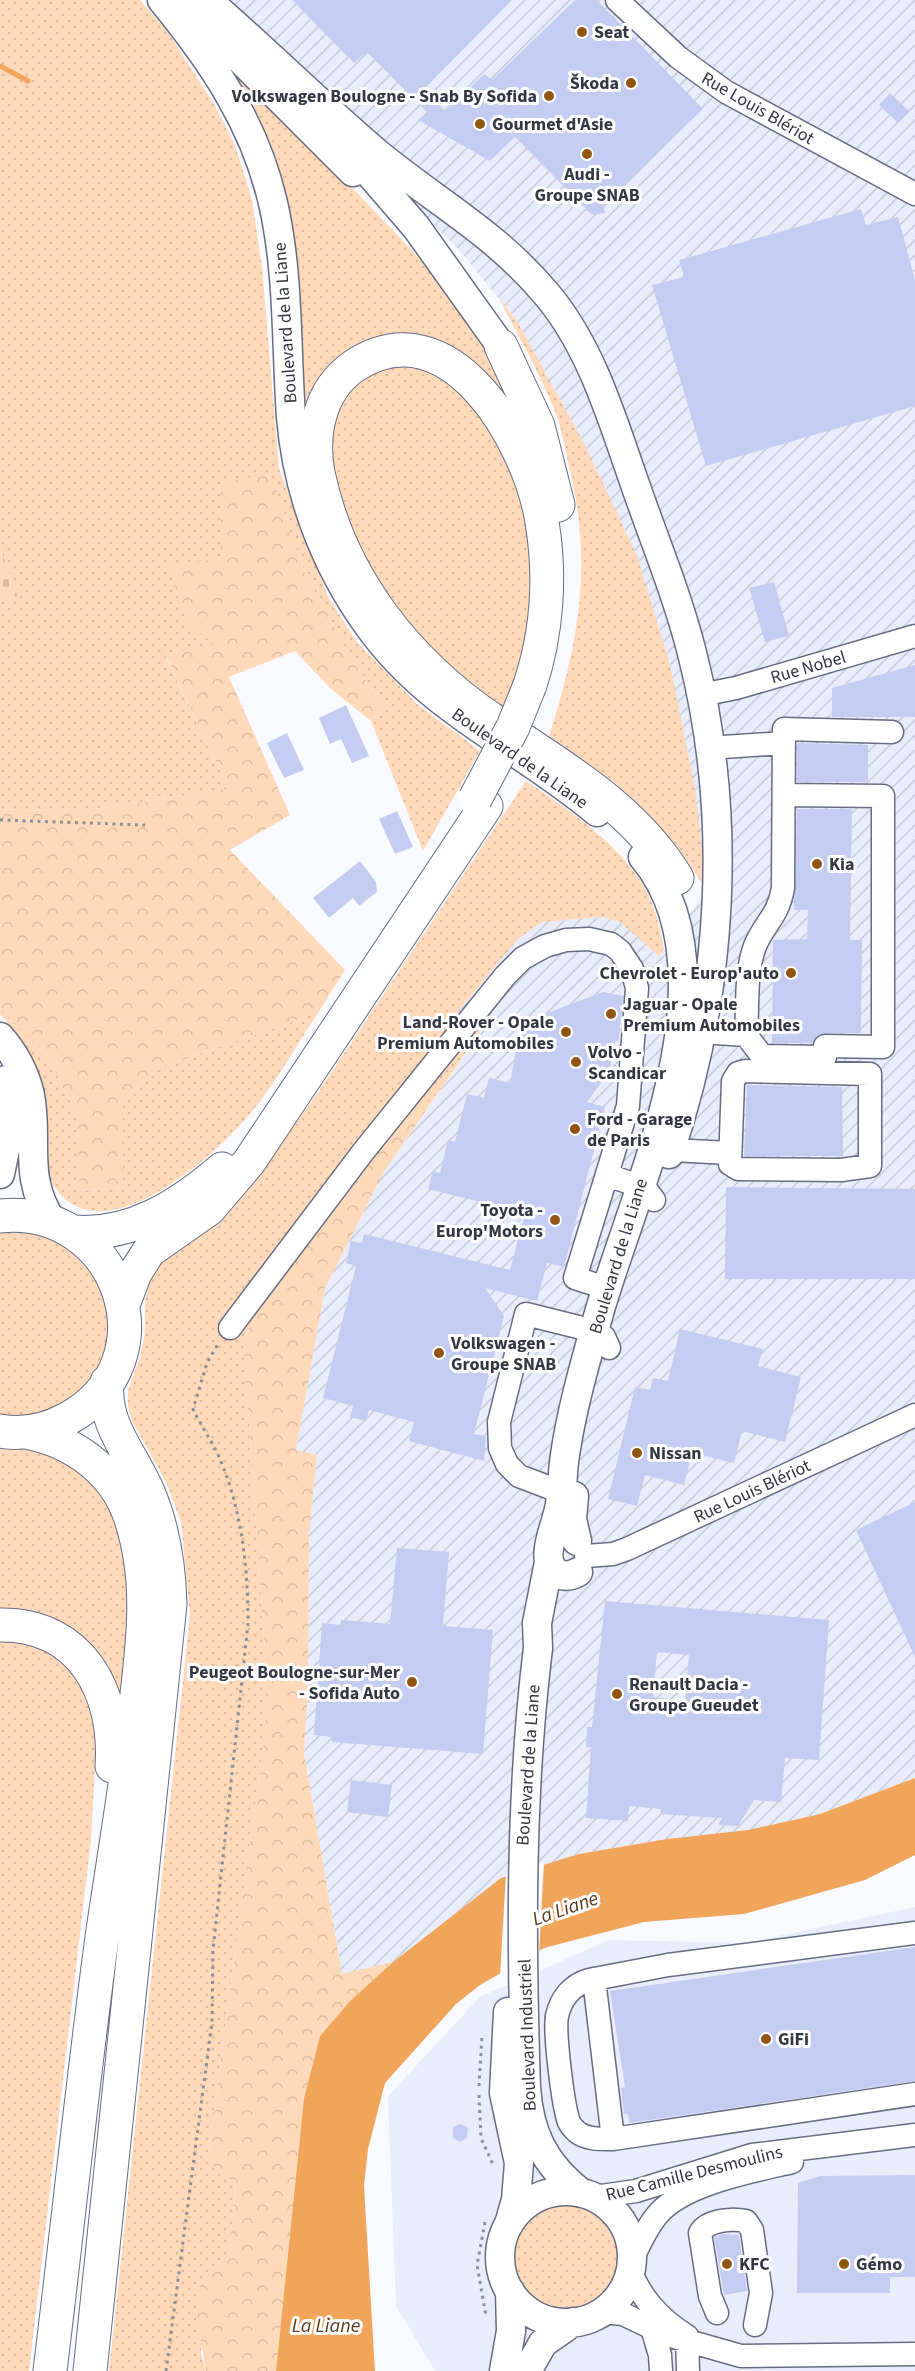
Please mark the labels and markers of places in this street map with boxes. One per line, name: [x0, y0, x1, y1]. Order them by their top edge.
place label: Seat: [594, 20, 629, 45]
marker: Seat: [575, 25, 589, 39]
place label: Škoda: [570, 71, 619, 96]
marker: Škoda: [624, 76, 638, 90]
place label: Volkswagen Boulogne - Snab By Sofida: [231, 84, 537, 109]
marker: Volkswagen Boulogne - Snab By Sofida: [542, 89, 556, 103]
place label: Gourmet d'Asie: [492, 112, 613, 137]
marker: Gourmet d'Asie: [473, 117, 487, 131]
marker: Audi - Groupe SNAB: [580, 147, 594, 161]
place label: Audi - Groupe SNAB: [534, 162, 640, 208]
place label: Kia: [829, 852, 855, 877]
marker: Kia: [810, 857, 824, 871]
place label: Chevrolet - Europ'auto: [600, 961, 779, 986]
marker: Chevrolet - Europ'auto: [784, 966, 798, 980]
place label: Jaguar - Opale Premium Automobiles: [623, 992, 800, 1038]
marker: Jaguar - Opale Premium Automobiles: [604, 1007, 618, 1021]
place label: Land-Rover - Opale Premium Automobiles: [377, 1010, 554, 1056]
marker: Land-Rover - Opale Premium Automobiles: [559, 1025, 573, 1039]
place label: Volvo - Scandicar: [587, 1040, 667, 1086]
marker: Volvo - Scandicar: [569, 1055, 583, 1069]
place label: Ford - Garage de Paris: [587, 1107, 692, 1153]
marker: Ford - Garage de Paris: [568, 1122, 582, 1136]
place label: Toyota - Europ'Motors: [436, 1198, 543, 1244]
marker: Toyota - Europ'Motors: [548, 1213, 562, 1227]
place label: Volkswagen - Groupe SNAB: [450, 1331, 556, 1377]
marker: Volkswagen - Groupe SNAB: [432, 1346, 446, 1360]
place label: Nissan: [649, 1441, 702, 1466]
marker: Nissan: [630, 1446, 644, 1460]
place label: Peugeot Boulogne-sur-Mer - Sofida Auto: [189, 1660, 401, 1706]
place label: Renault Dacia - Groupe Gueudet: [629, 1672, 759, 1718]
marker: Peugeot Boulogne-sur-Mer - Sofida Auto: [405, 1675, 419, 1689]
marker: Renault Dacia - Groupe Gueudet: [610, 1687, 624, 1701]
place label: GiFi: [778, 2027, 809, 2052]
marker: GiFi: [759, 2032, 773, 2046]
place label: KFC: [739, 2252, 770, 2277]
place label: Gémo: [856, 2252, 902, 2277]
marker: KFC: [720, 2257, 734, 2271]
marker: Gémo: [837, 2257, 851, 2271]

